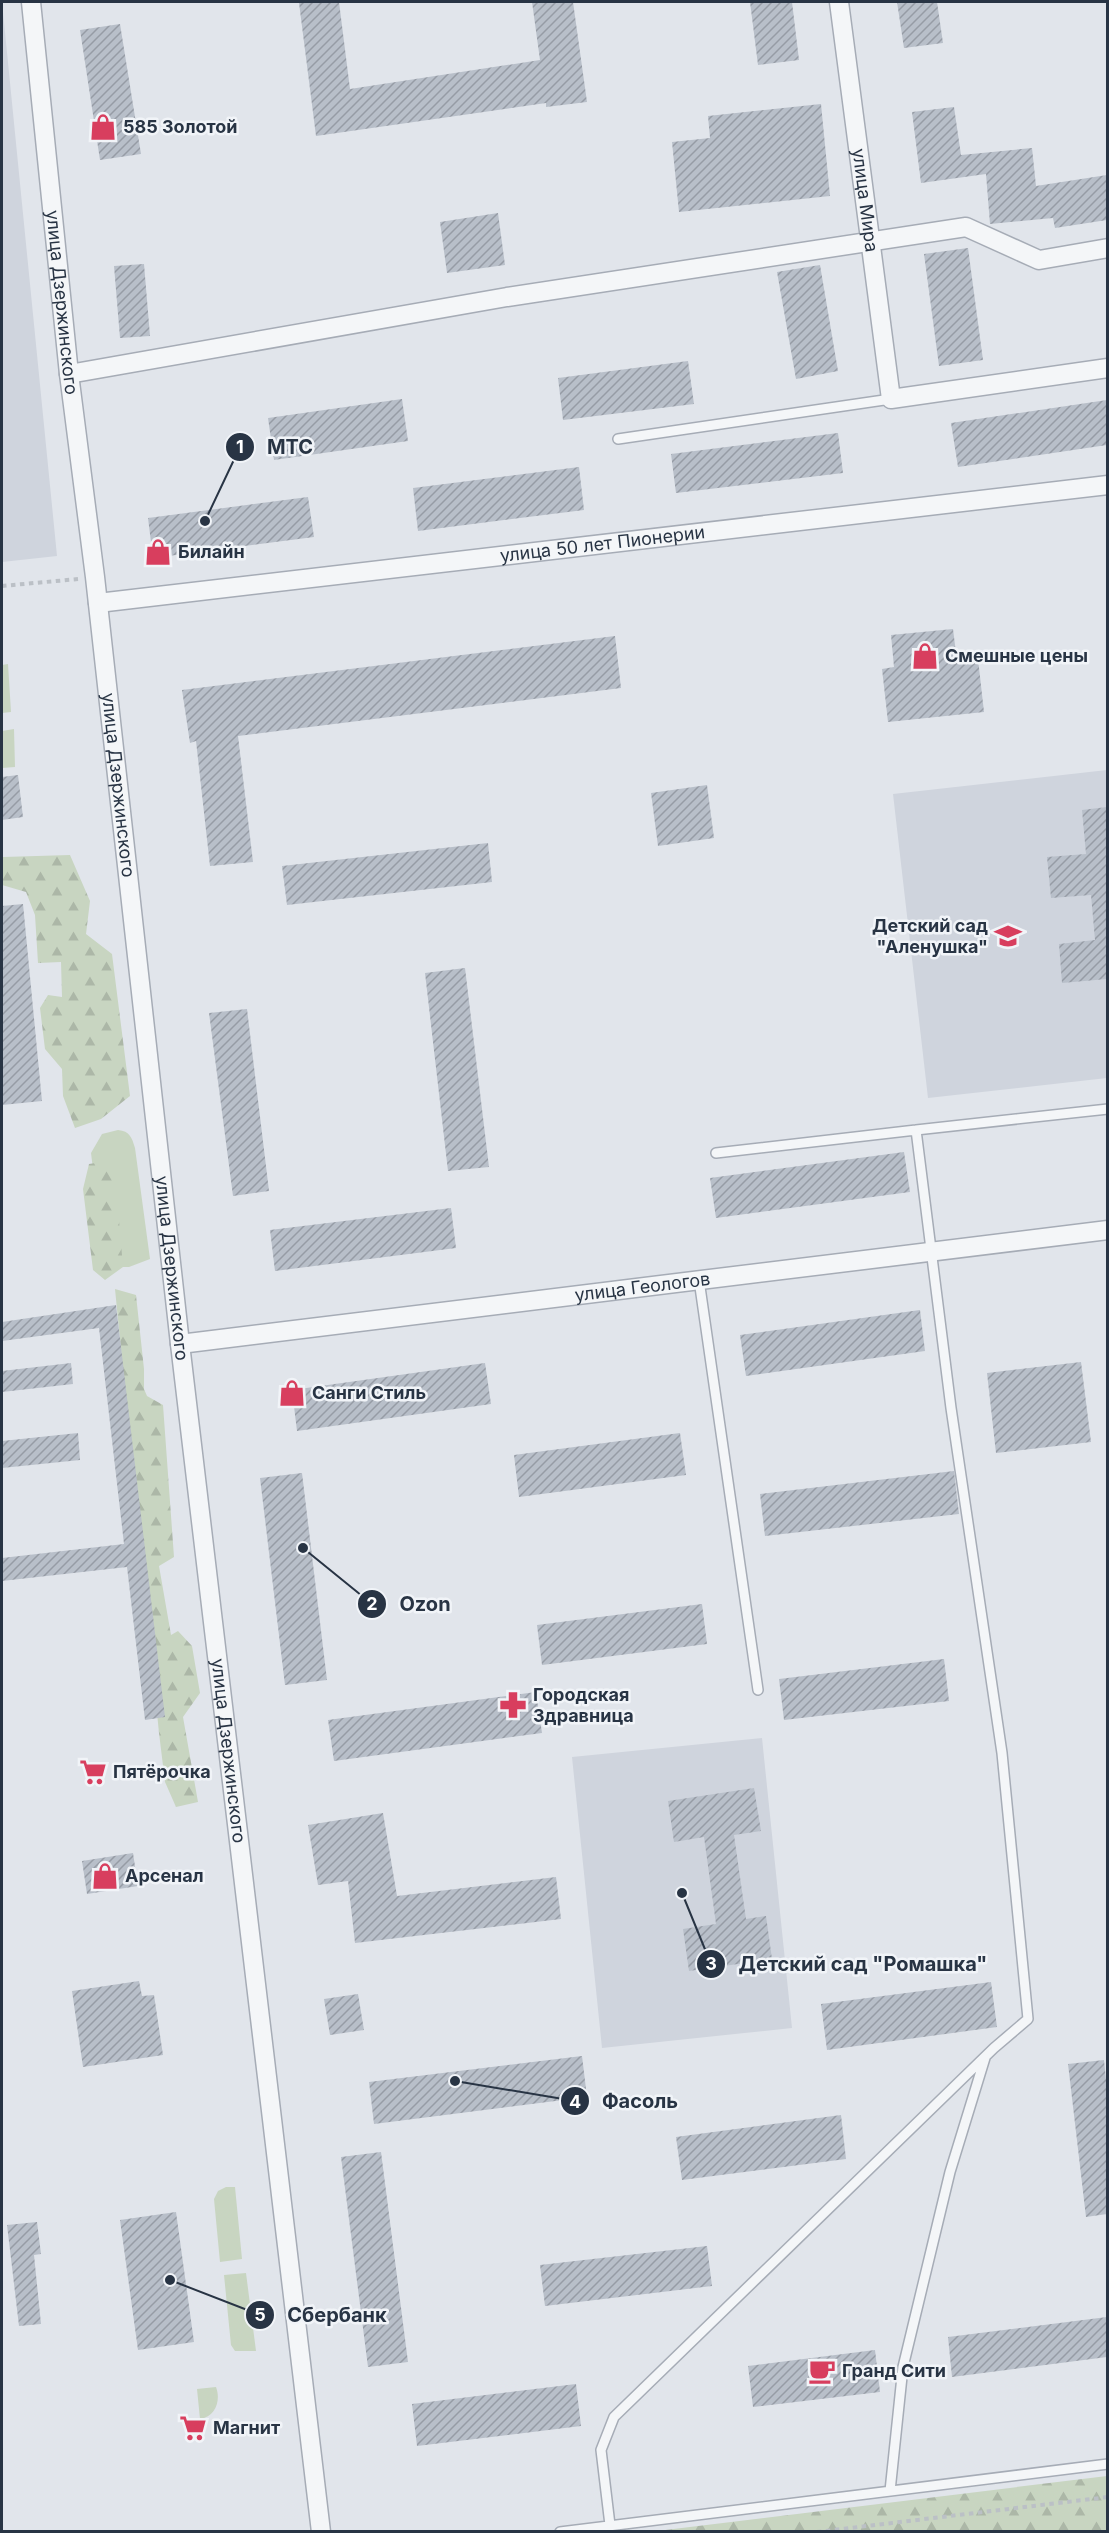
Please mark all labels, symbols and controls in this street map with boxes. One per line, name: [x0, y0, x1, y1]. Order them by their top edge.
shop icon: 585 Золотой: [88, 112, 118, 142]
place label: 585 Золотой: [123, 116, 238, 137]
street label: улица Мира: [848, 147, 883, 253]
street label: улица Дзержинского: [42, 209, 83, 396]
callout: МТС: [225, 428, 325, 466]
text: МТС: [267, 435, 313, 459]
text: 1: [236, 436, 244, 457]
street label: улица 50 лет Пионерии: [499, 521, 706, 566]
shop icon: Билайн: [143, 537, 173, 567]
place label: Билайн: [178, 541, 245, 562]
shop icon: Смешные цены: [910, 641, 940, 671]
place label: Смешные цены: [945, 645, 1088, 666]
street label: улица Дзержинского: [98, 692, 139, 879]
place label: Детский сад "Аленушка": [872, 915, 988, 957]
school or university icon: Детский сад "Аленушка": [993, 921, 1023, 951]
street label: улица Дзержинского: [151, 1175, 193, 1362]
street label: улица Геологов: [574, 1268, 711, 1305]
shop icon: Санги Стиль: [277, 1378, 307, 1408]
place label: Санги Стиль: [312, 1382, 426, 1403]
callout: Ozon: [357, 1585, 463, 1623]
text: Ozon: [399, 1592, 451, 1616]
text: 2: [366, 1593, 378, 1614]
street label: улица Дзержинского: [207, 1657, 250, 1844]
place label: Городская Здравница: [533, 1684, 634, 1726]
pharmacy icon: Городская Здравница: [498, 1690, 528, 1720]
supermarket icon: Пятёрочка: [78, 1757, 108, 1787]
place label: Пятёрочка: [113, 1761, 211, 1782]
shop icon: Арсенал: [90, 1861, 120, 1891]
place label: Арсенал: [125, 1865, 204, 1886]
callout: Детский сад "Ромашка": [696, 1945, 999, 1983]
text: Детский сад "Ромашка": [739, 1952, 987, 1976]
text: 3: [705, 1953, 717, 1974]
callout: Фасоль: [560, 2082, 690, 2120]
text: Фасоль: [602, 2089, 678, 2113]
text: 4: [569, 2091, 581, 2112]
callout: Сбербанк: [245, 2296, 398, 2334]
text: Сбербанк: [287, 2303, 387, 2327]
text: 5: [254, 2304, 266, 2325]
cafe icon: Гранд Сити: [807, 2356, 837, 2386]
place label: Гранд Сити: [842, 2360, 946, 2381]
supermarket icon: Магнит: [178, 2413, 208, 2443]
place label: Магнит: [213, 2417, 280, 2438]

